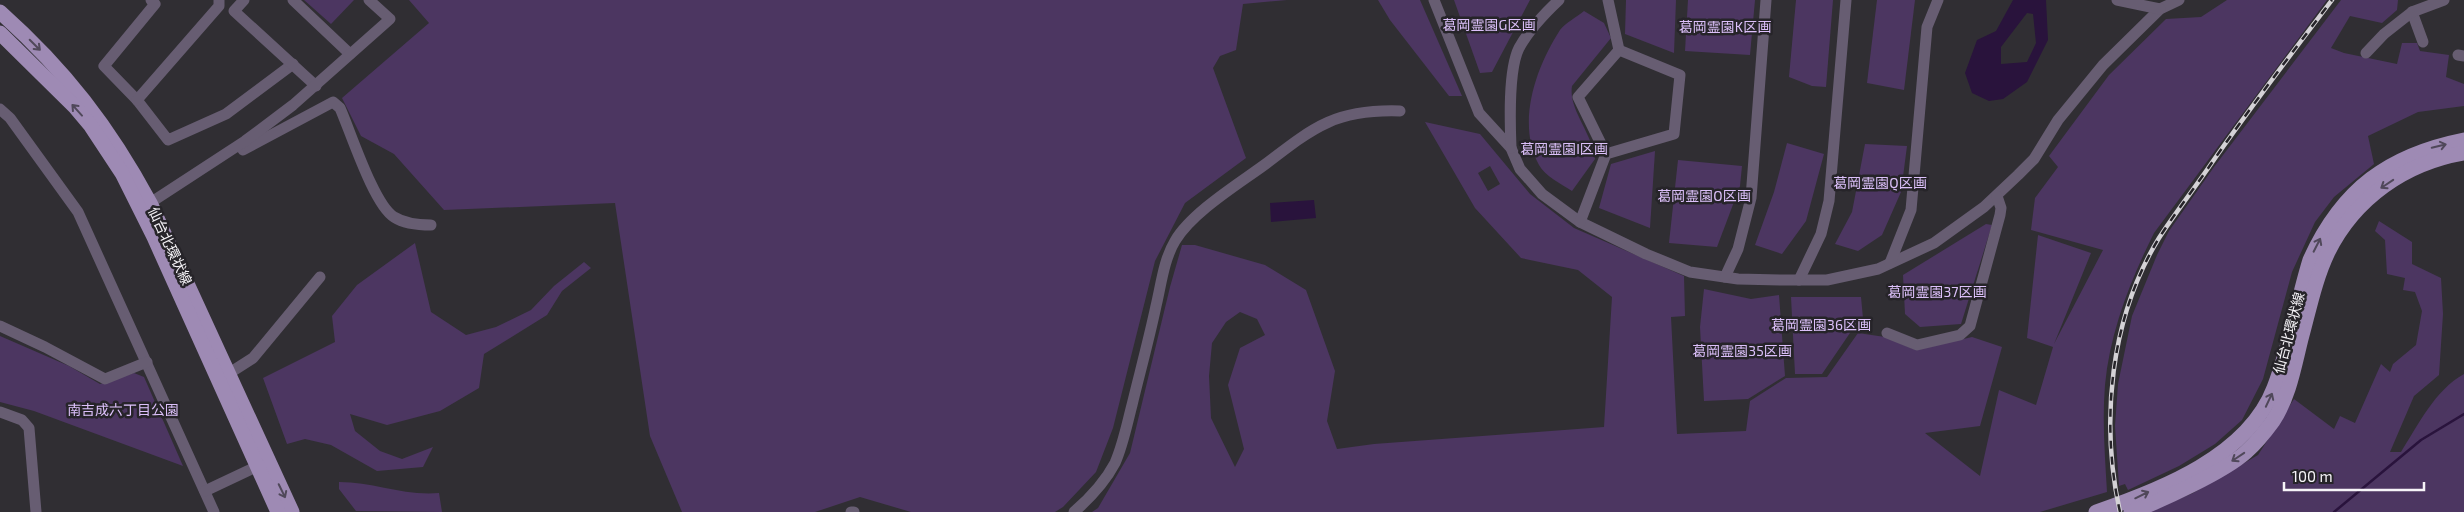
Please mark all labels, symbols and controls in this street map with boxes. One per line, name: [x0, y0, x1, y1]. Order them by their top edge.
park label: 葛岡霊園G区画: [1443, 16, 1535, 33]
park label: 葛岡霊園K区画: [1679, 18, 1771, 35]
one-way arrow: [29, 39, 42, 51]
one-way arrow: [71, 103, 83, 116]
park label: 葛岡霊園I区画: [1520, 140, 1608, 157]
one-way arrow: [2430, 141, 2446, 150]
park label: 葛岡霊園Q区画: [1833, 174, 1927, 191]
one-way arrow: [2380, 179, 2394, 189]
park label: 葛岡霊園O区画: [1657, 187, 1751, 204]
street label: 仙台北環状線: [145, 204, 196, 287]
one-way arrow: [2313, 238, 2322, 253]
park label: 葛岡霊園37区画: [1888, 283, 1986, 300]
street label: 仙台北環状線: [2269, 290, 2308, 376]
park label: 葛岡霊園36区画: [1771, 316, 1871, 333]
park label: 葛岡霊園35区画: [1692, 342, 1792, 359]
one-way arrow: [2264, 393, 2274, 408]
park label: 南吉成六丁目公園: [67, 401, 179, 418]
one-way arrow: [2232, 452, 2246, 462]
scale bar: [2284, 460, 2424, 492]
text: 100 m: [2292, 467, 2333, 485]
one-way arrow: [278, 483, 287, 498]
one-way arrow: [2134, 490, 2149, 499]

